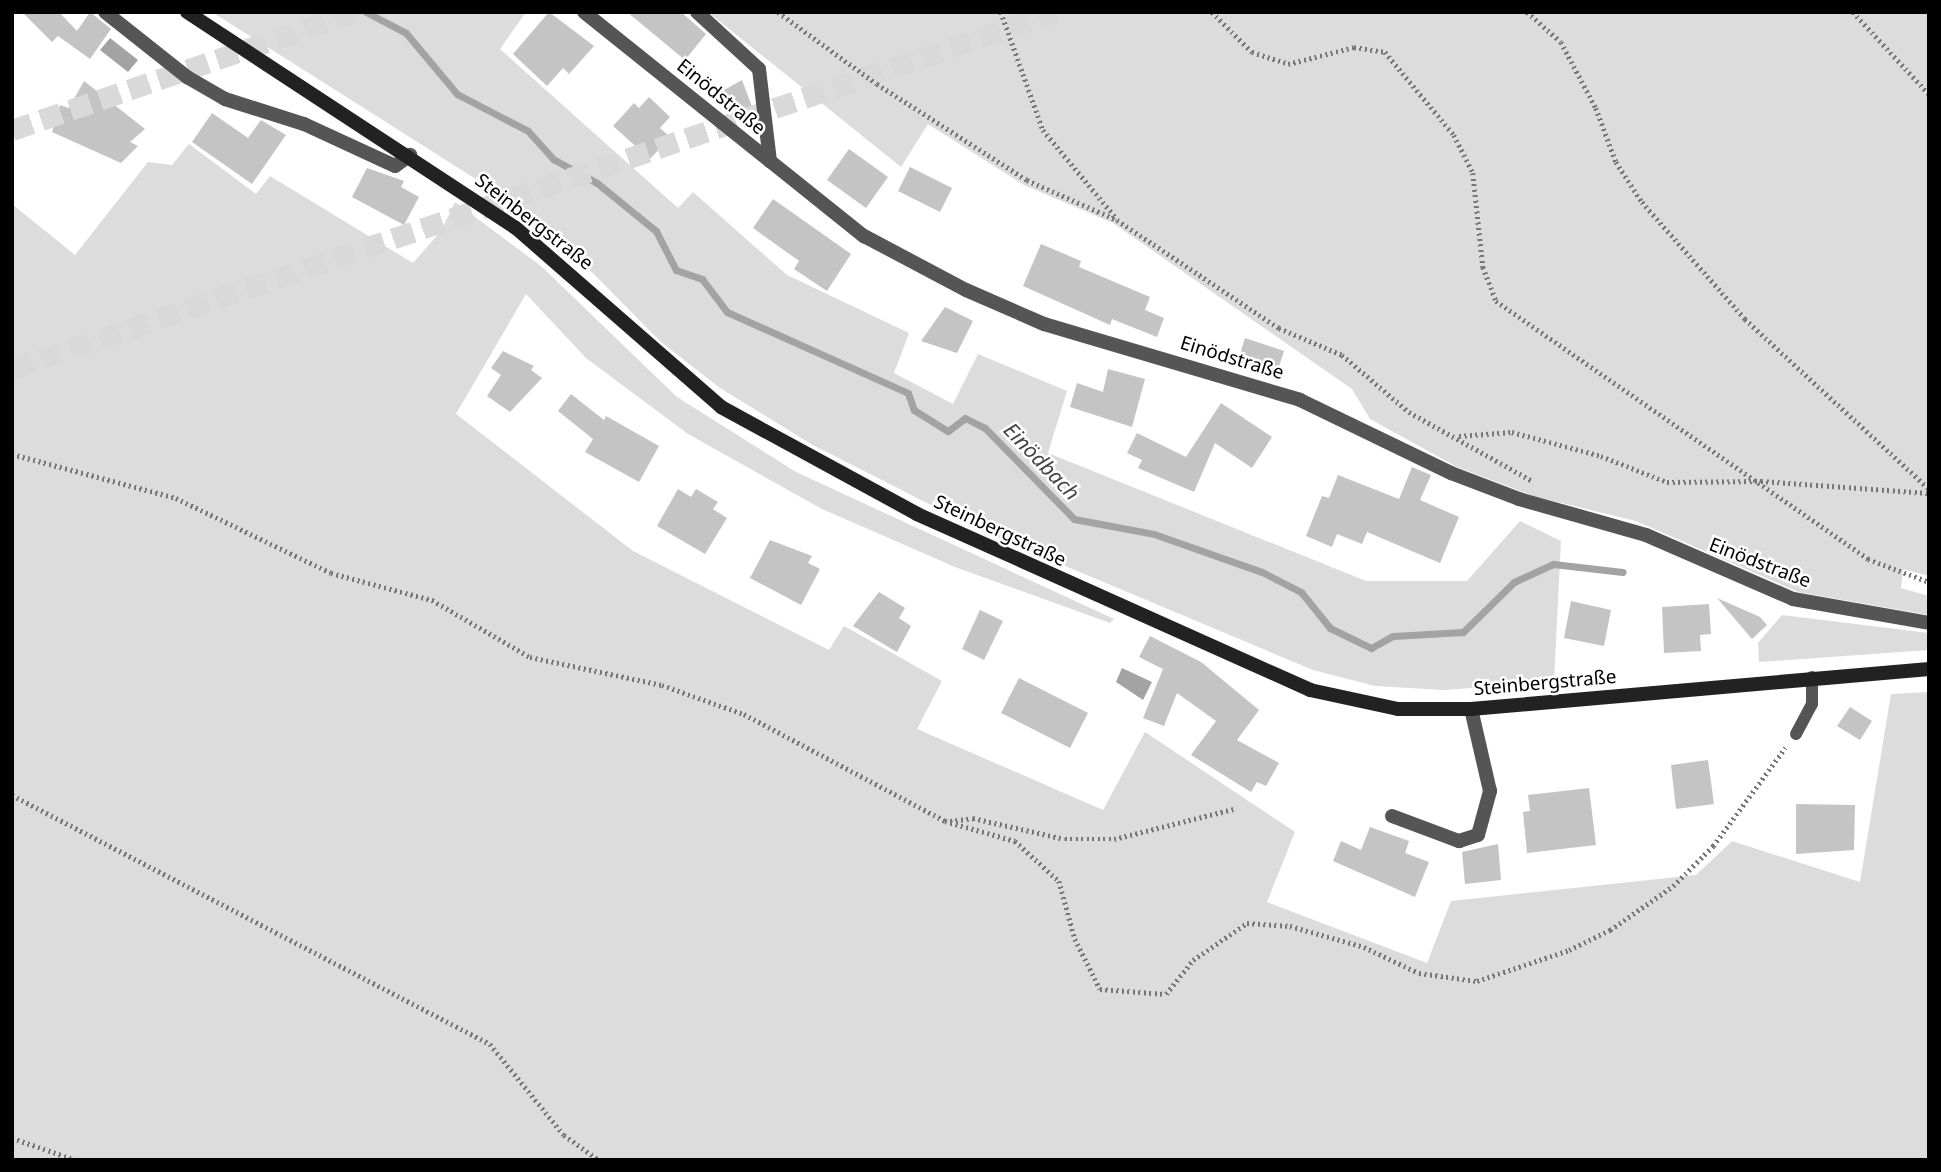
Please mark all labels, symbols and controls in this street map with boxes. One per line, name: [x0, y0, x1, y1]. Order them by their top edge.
street label: Einödstraße: [672, 54, 770, 140]
street label: Steinbergstraße: [471, 169, 597, 275]
street label: Einödstraße: [1177, 331, 1287, 385]
water label: Einödbach: [999, 417, 1085, 505]
street label: Steinbergstraße: [930, 490, 1070, 572]
street label: Einödstraße: [1706, 533, 1814, 593]
street label: Steinbergstraße: [1473, 665, 1617, 701]

